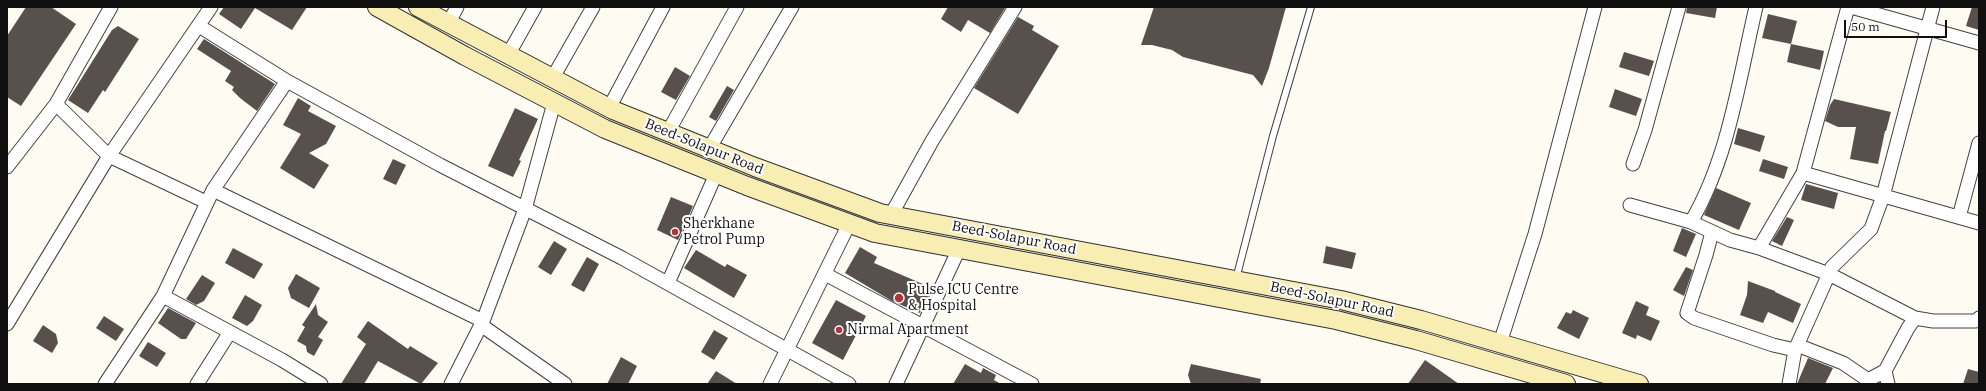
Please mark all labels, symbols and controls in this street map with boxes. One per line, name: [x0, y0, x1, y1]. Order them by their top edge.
scale bar: [1846, 12, 1949, 38]
text: 50 m: [1851, 19, 1880, 34]
street label: Beed-Solapur Road: [642, 116, 766, 178]
place label: Sherkhane Petrol Pump: [683, 216, 765, 248]
street label: Beed-Solapur Road: [950, 218, 1078, 258]
marker: Sherkhane Petrol Pump: [670, 227, 680, 237]
street label: Beed-Solapur Road: [1268, 279, 1396, 321]
place label: Pulse ICU Centre & Hospital: [908, 282, 1019, 314]
marker: Pulse ICU Centre & Hospital: [893, 292, 905, 304]
place label: Nirmal Apartment: [847, 322, 969, 338]
marker: Nirmal Apartment: [834, 325, 844, 335]

